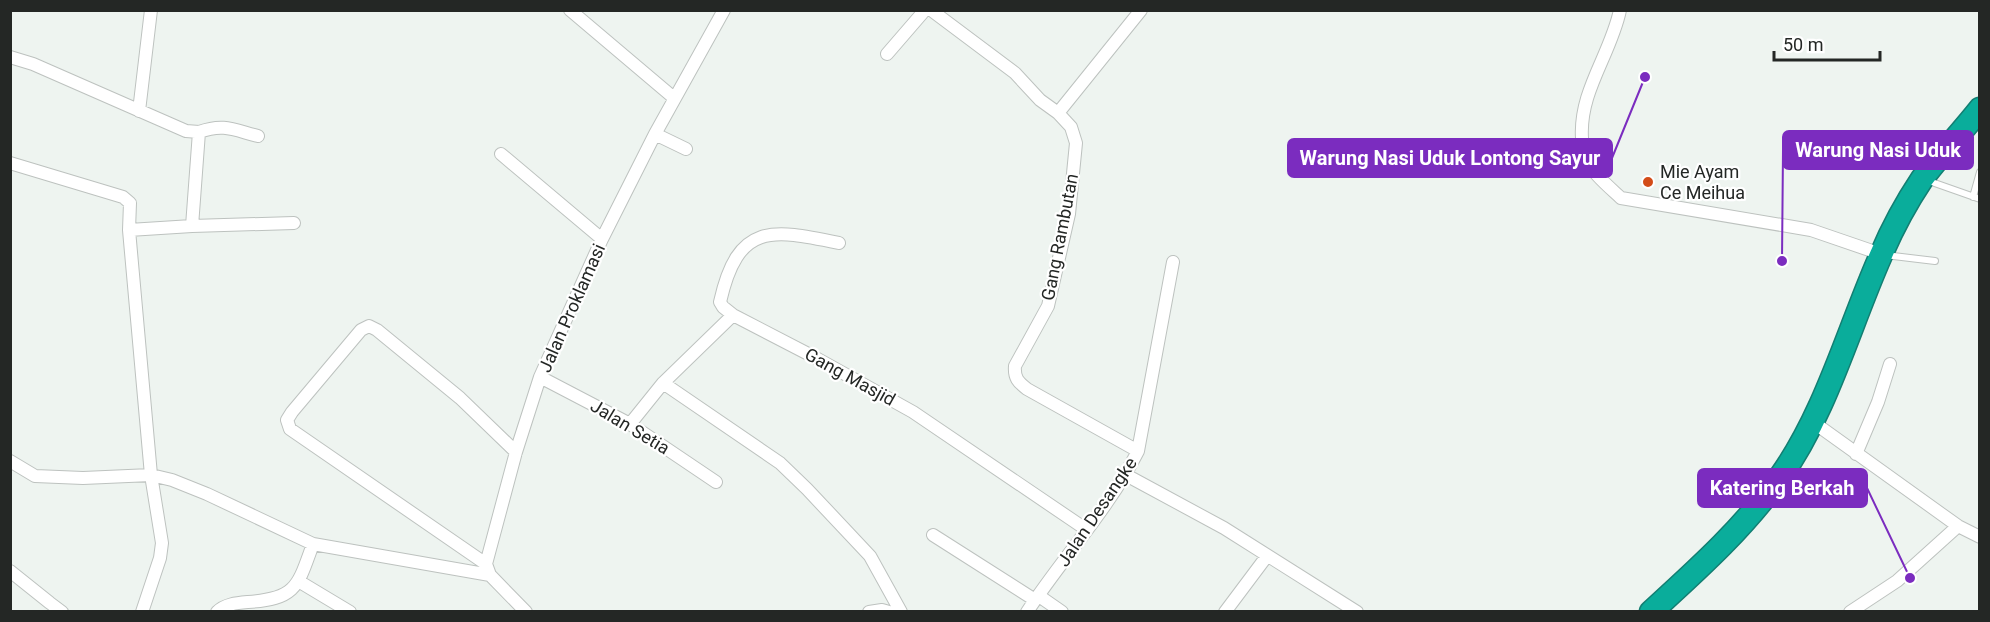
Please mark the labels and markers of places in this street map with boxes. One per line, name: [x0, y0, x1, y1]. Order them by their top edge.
callout: Warung Nasi Uduk: [1783, 131, 1973, 169]
callout: Warung Nasi Uduk Lontong Sayur: [1288, 139, 1612, 177]
place label: Mie Ayam Ce Meihua: [1660, 161, 1745, 203]
marker: Mie Ayam Ce Meihua: [1641, 175, 1655, 189]
callout: Katering Berkah: [1698, 469, 1867, 507]

